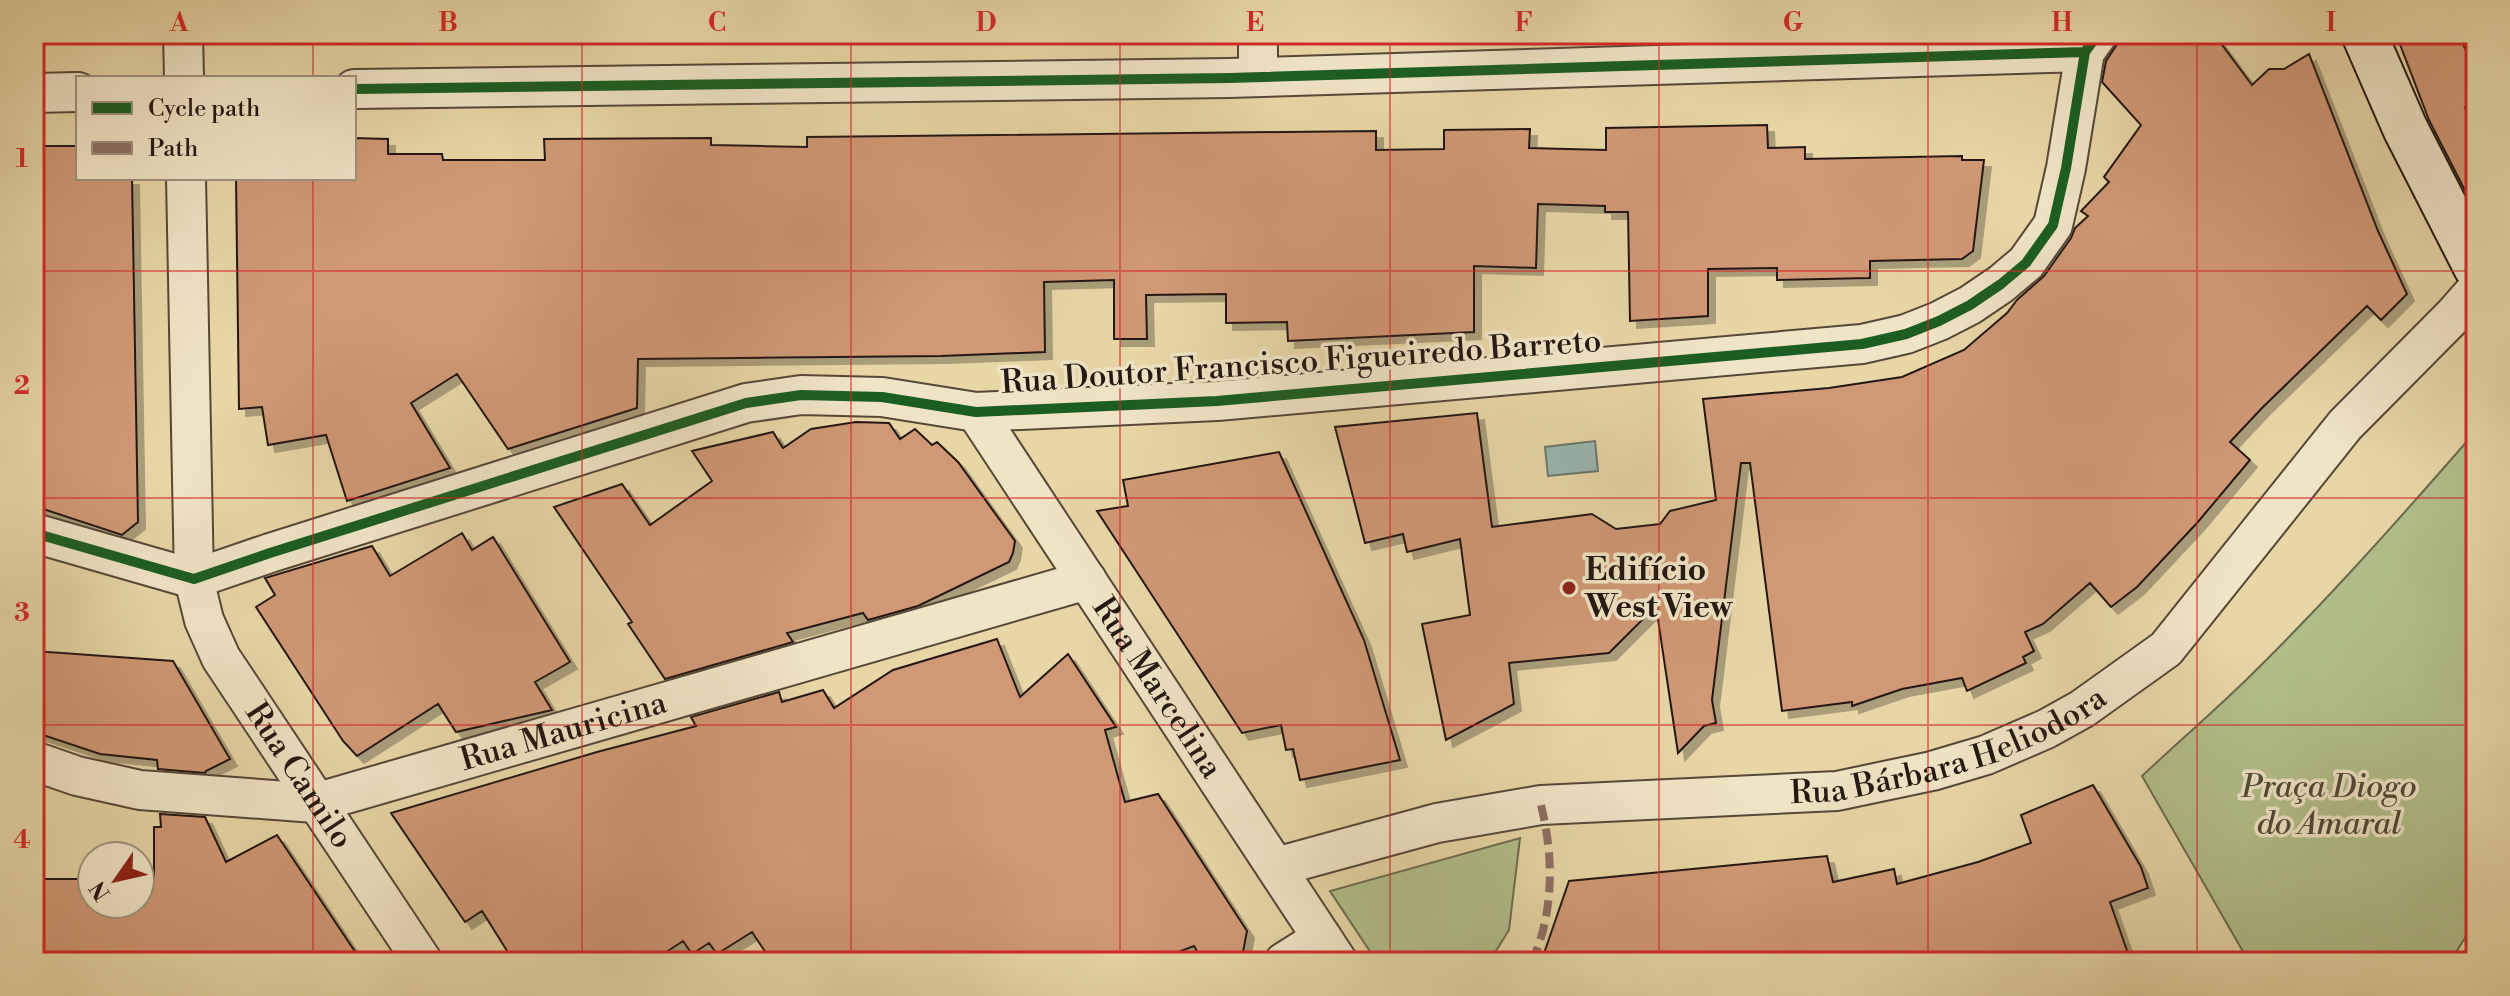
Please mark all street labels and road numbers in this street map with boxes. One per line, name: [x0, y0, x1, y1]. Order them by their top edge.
street label: Rua Doutor Francisco Figueiredo Barreto: [999, 321, 1603, 403]
street label: Rua Marcelina: [1083, 589, 1232, 787]
street label: Rua Bárbara Heliodora: [1789, 677, 2115, 813]
street label: Rua Mauricina: [455, 682, 672, 780]
street label: Rua Camilo: [236, 695, 362, 856]

